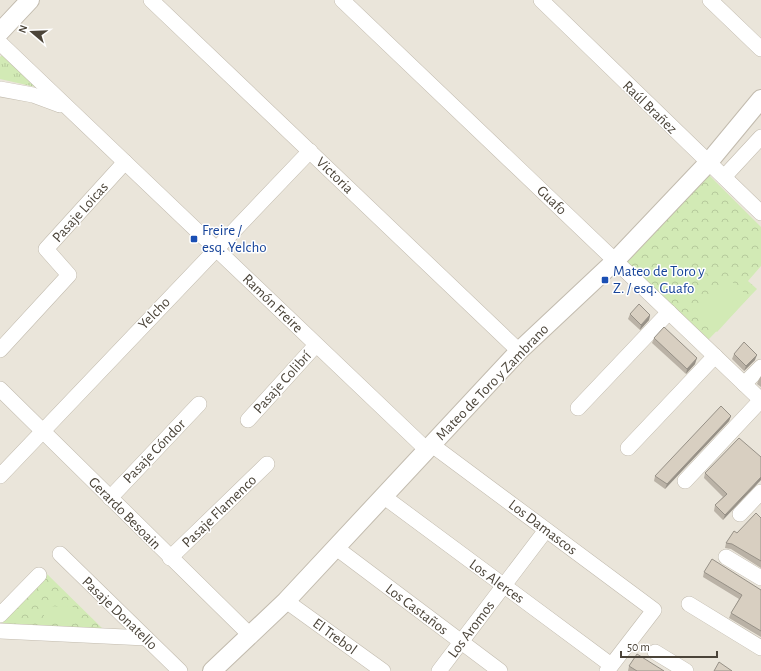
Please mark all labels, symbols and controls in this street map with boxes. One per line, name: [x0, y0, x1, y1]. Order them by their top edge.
north arrow: [12, 12, 52, 52]
text: N: [17, 23, 29, 34]
street label: Raúl Brañez: [620, 78, 680, 137]
street label: Victoria: [313, 154, 356, 196]
street label: Pasaje Loicas: [50, 179, 111, 245]
street label: Guafo: [534, 183, 569, 218]
place label: Freire / esq. Yelcho: [202, 223, 267, 255]
marker: Freire / esq. Yelcho: [189, 234, 199, 244]
place label: Mateo de Toro y Z. / esq. Guafo: [613, 264, 705, 296]
street label: Ramón Freire: [240, 271, 306, 336]
marker: Mateo de Toro y Z. / esq. Guafo: [600, 275, 610, 285]
street label: Yelcho: [136, 294, 173, 332]
street label: Mateo de Toro y Zambrano: [433, 321, 552, 443]
street label: Pasaje Colibrí: [251, 348, 314, 416]
street label: Pasaje Cóndor: [120, 416, 189, 486]
street label: Pasaje Flamenco: [179, 472, 259, 550]
street label: Gerardo Besoain: [86, 474, 164, 552]
street label: Los Damascos: [506, 497, 580, 558]
street label: Los Alerces: [466, 557, 527, 606]
street label: Pasaje Donatello: [79, 574, 160, 653]
street label: Los Castaños: [383, 581, 451, 638]
street label: Los Aromos: [445, 598, 498, 661]
street label: El Trebol: [310, 616, 359, 657]
scale bar: [621, 633, 717, 659]
text: 50 m: [627, 641, 650, 653]

